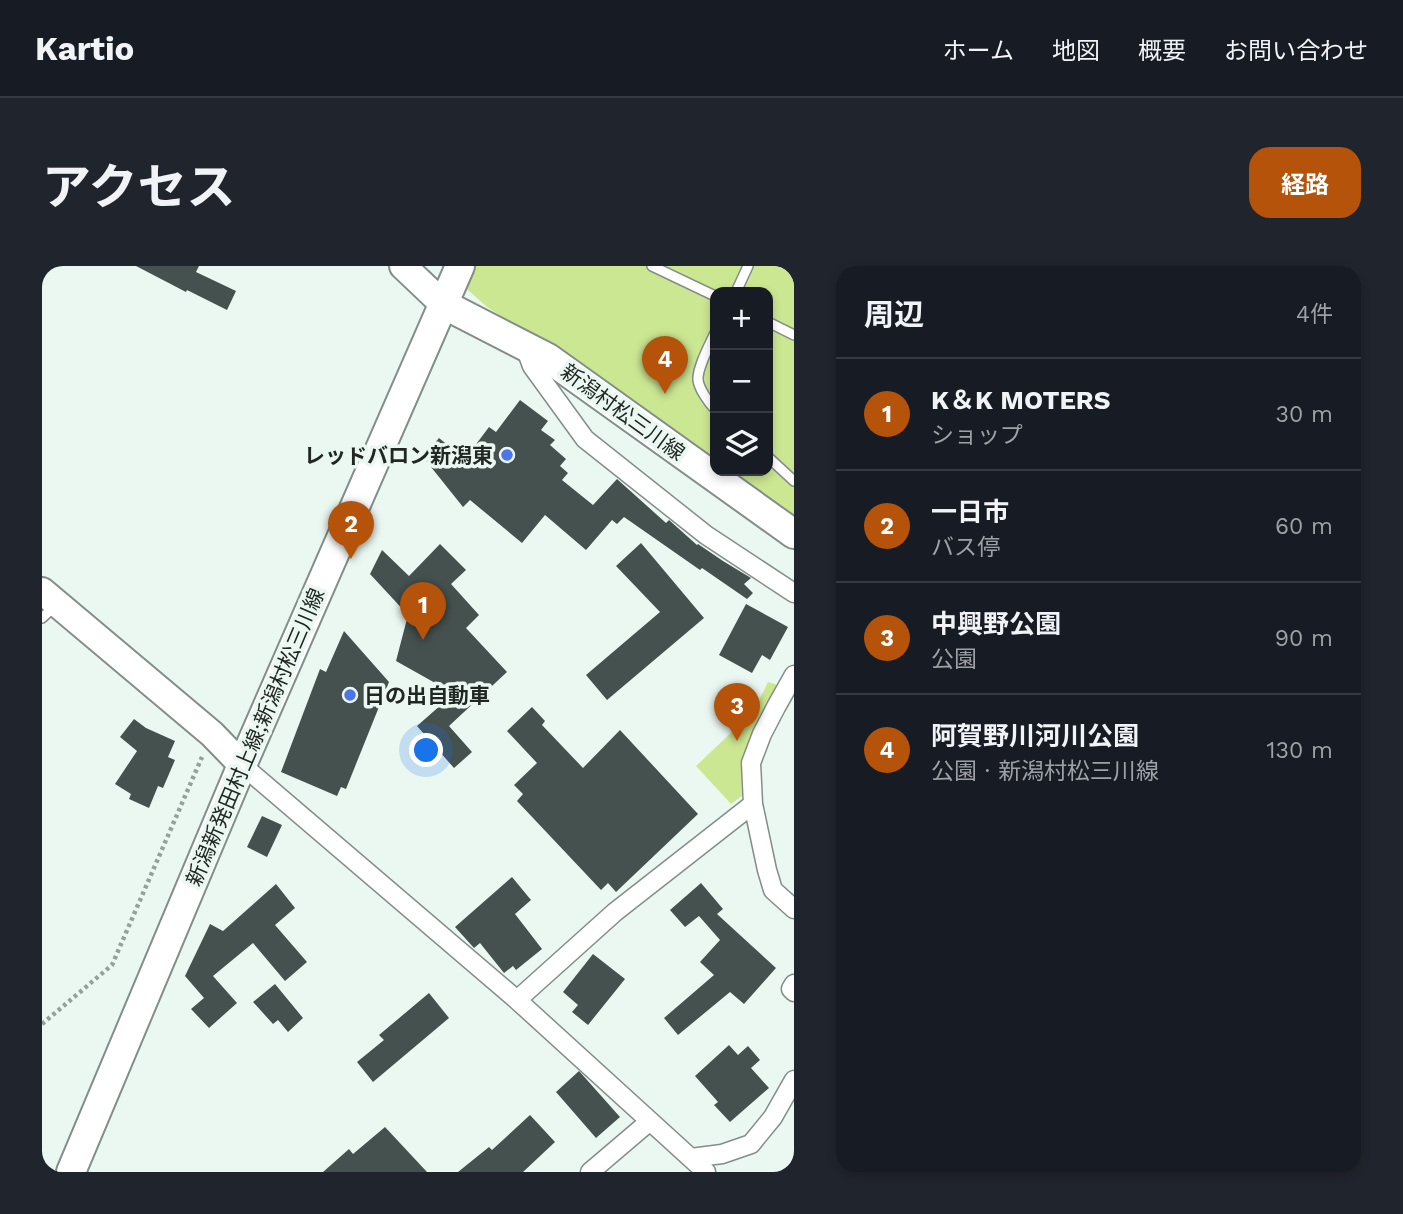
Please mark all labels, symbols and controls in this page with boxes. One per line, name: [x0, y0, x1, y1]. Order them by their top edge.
text: Kartio: [35, 29, 134, 68]
text: ホーム: [943, 37, 1014, 65]
text: 地図: [1052, 37, 1100, 65]
text: 概要: [1138, 37, 1186, 65]
text: お問い合わせ: [1224, 37, 1368, 65]
button: 経路: [1249, 147, 1361, 218]
text: アクセス: [42, 158, 236, 216]
map controls: [710, 287, 773, 476]
button: +: [710, 287, 773, 350]
text: 周辺: [864, 297, 924, 332]
text: 4件: [1296, 301, 1333, 328]
pin: 4: [642, 336, 688, 394]
button: −: [710, 350, 773, 413]
street label: 新潟村松三川線: [556, 359, 690, 465]
text: K＆K MOTERS: [931, 385, 1111, 415]
text: 1: [882, 401, 892, 428]
text: 30 m: [1276, 401, 1333, 428]
button: layers: [710, 413, 773, 476]
text: ショップ: [931, 422, 1023, 449]
place label: レッドバロン新潟東: [304, 443, 493, 468]
marker: レッドバロン新潟東: [499, 447, 515, 463]
text: 一日市: [931, 497, 1009, 527]
pin: 2: [328, 501, 374, 559]
text: 2: [880, 513, 894, 540]
text: 60 m: [1275, 513, 1333, 540]
text: バス停: [931, 534, 1000, 561]
pin: 1: [400, 582, 446, 640]
street label: 新潟新発田村上線;新潟村松三川線: [181, 584, 329, 890]
text: 中興野公園: [931, 609, 1061, 639]
text: 3: [880, 625, 894, 652]
text: 90 m: [1275, 625, 1333, 652]
text: 公園: [931, 646, 977, 673]
place label: 日の出自動車: [364, 683, 490, 708]
pin: 3: [714, 683, 760, 741]
marker: 日の出自動車: [342, 687, 358, 703]
text: 阿賀野川河川公園: [931, 721, 1139, 751]
your location: [409, 733, 443, 767]
text: 4: [880, 737, 894, 764]
text: 130 m: [1267, 737, 1333, 764]
text: 公園 · 新潟村松三川線: [931, 758, 1159, 785]

